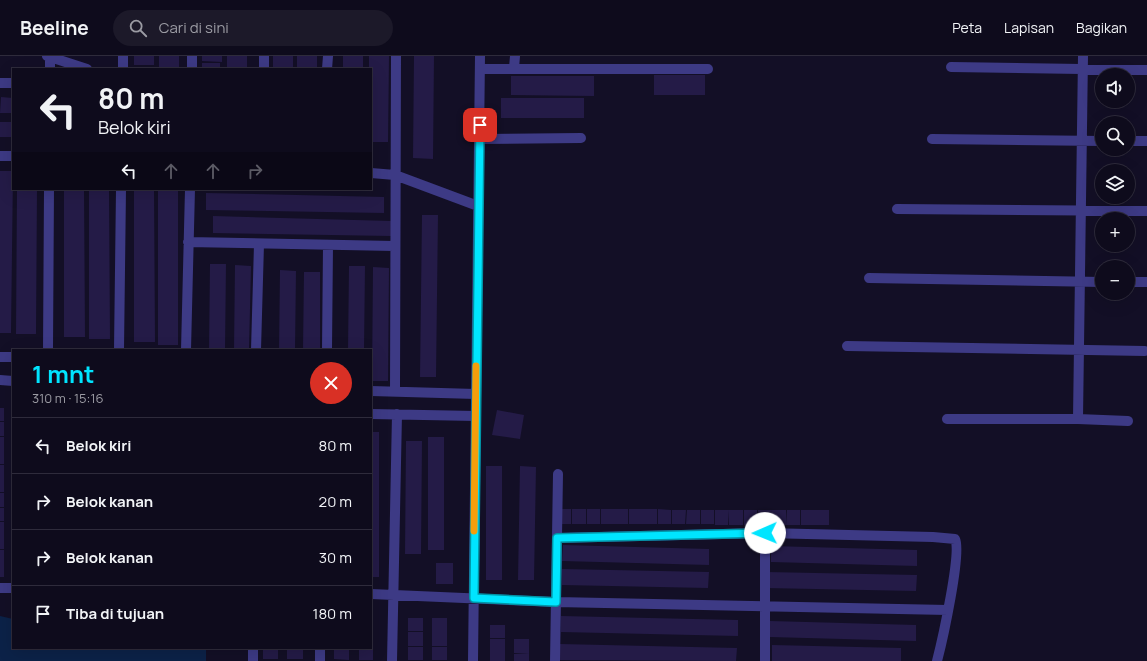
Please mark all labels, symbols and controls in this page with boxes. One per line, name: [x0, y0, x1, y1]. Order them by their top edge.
search box: [113, 10, 393, 46]
text: Beeline: [20, 15, 89, 41]
icon: search: [127, 17, 149, 39]
text: Cari di sini: [159, 17, 229, 38]
text: Peta: [952, 18, 982, 37]
text: Lapisan: [1004, 18, 1054, 37]
text: Bagikan: [1076, 18, 1127, 37]
map controls: [1095, 68, 1135, 300]
button: sound: [1095, 68, 1135, 108]
text: 80 m: [98, 79, 164, 117]
icon: left: [32, 84, 84, 136]
pin: [463, 108, 497, 142]
icon: arrive: [469, 114, 491, 136]
text: Belok kiri: [98, 115, 171, 139]
button: search: [1095, 116, 1135, 156]
icon: left: [118, 160, 140, 182]
icon: ahead: [160, 160, 182, 182]
icon: ahead: [202, 160, 224, 182]
icon: right: [244, 160, 266, 182]
button: layers: [1095, 164, 1135, 204]
button: +: [1095, 212, 1135, 252]
button: −: [1095, 260, 1135, 300]
text: 1 mnt: [32, 357, 94, 390]
button: close: [310, 362, 352, 404]
text: 310 m · 15:16: [32, 389, 104, 407]
icon: left: [32, 435, 54, 457]
text: Belok kiri: [66, 435, 132, 456]
text: 80 m: [318, 435, 352, 456]
icon: right: [32, 491, 54, 513]
text: Belok kanan: [66, 491, 153, 512]
text: 20 m: [319, 491, 352, 512]
position arrow: [744, 512, 786, 554]
icon: right: [32, 547, 54, 569]
text: Belok kanan: [66, 547, 153, 568]
text: 30 m: [319, 547, 352, 568]
icon: arrive: [32, 603, 54, 625]
text: Tiba di tujuan: [66, 603, 164, 624]
text: 180 m: [313, 603, 352, 624]

